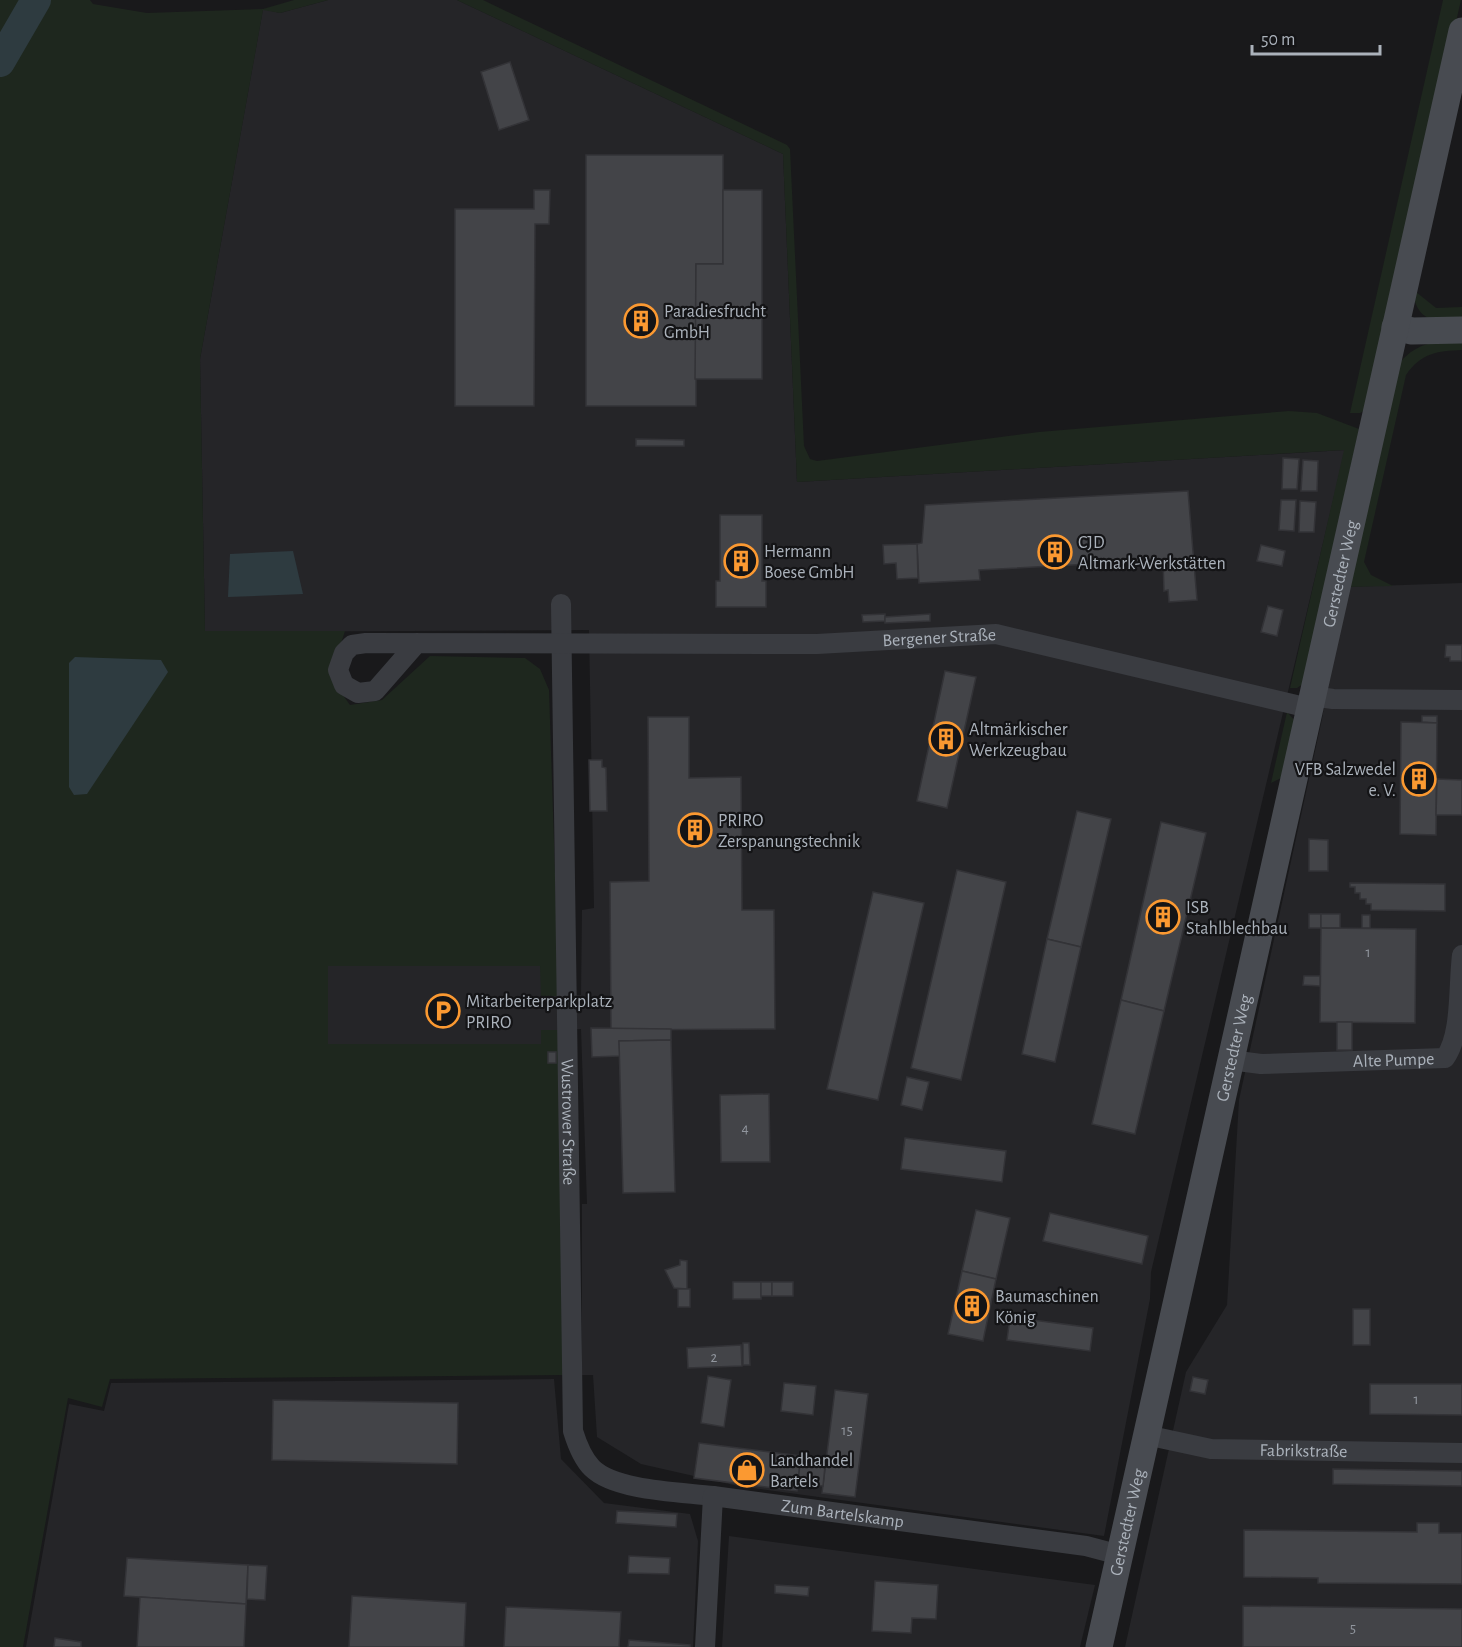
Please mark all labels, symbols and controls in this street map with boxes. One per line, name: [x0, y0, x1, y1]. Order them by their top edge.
scale bar: [1252, 18, 1380, 56]
text: 50 m: [1261, 31, 1295, 49]
building icon: Paradiesfrucht GmbH: [623, 303, 659, 339]
place label: Paradiesfrucht GmbH: [664, 303, 766, 342]
street label: Gerstedter Weg: [1320, 518, 1362, 629]
building icon: CJD Altmark-Werkstätten: [1037, 534, 1073, 570]
place label: CJD Altmark-Werkstätten: [1078, 534, 1226, 573]
building icon: Hermann Boese GmbH: [723, 543, 759, 579]
place label: Hermann Boese GmbH: [764, 543, 855, 582]
street label: Bergener Straße: [882, 626, 996, 650]
building icon: Altmärkischer Werkzeugbau: [928, 721, 964, 757]
place label: Altmärkischer Werkzeugbau: [969, 721, 1068, 760]
place label: VFB Salzwedel e. V.: [1295, 761, 1396, 800]
building icon: VFB Salzwedel e. V.: [1401, 761, 1437, 797]
building icon: PRIRO Zerspanungstechnik: [677, 812, 713, 848]
place label: PRIRO Zerspanungstechnik: [718, 812, 861, 851]
building icon: ISB Stahlblechbau: [1145, 899, 1181, 935]
place label: ISB Stahlblechbau: [1186, 899, 1287, 938]
house number: 1: [1365, 945, 1371, 960]
parking icon: Mitarbeiterparkplatz PRIRO: [425, 993, 461, 1029]
place label: Mitarbeiterparkplatz PRIRO: [466, 993, 612, 1032]
street label: Gerstedter Weg: [1214, 993, 1255, 1103]
street label: Alte Pumpe: [1353, 1050, 1435, 1071]
street label: Wustrower Straße: [558, 1058, 577, 1185]
house number: 4: [741, 1121, 749, 1136]
building icon: Baumaschinen König: [954, 1288, 990, 1324]
place label: Baumaschinen König: [995, 1288, 1099, 1327]
house number: 2: [711, 1350, 718, 1365]
house number: 1: [1413, 1392, 1419, 1407]
house number: 15: [841, 1423, 853, 1438]
street label: Fabrikstraße: [1259, 1442, 1348, 1461]
shop icon: Landhandel Bartels: [729, 1452, 765, 1488]
place label: Landhandel Bartels: [770, 1452, 853, 1491]
street label: Gerstedter Weg: [1107, 1467, 1149, 1578]
street label: Zum Bartelskamp: [780, 1497, 905, 1532]
house number: 5: [1350, 1621, 1356, 1636]

